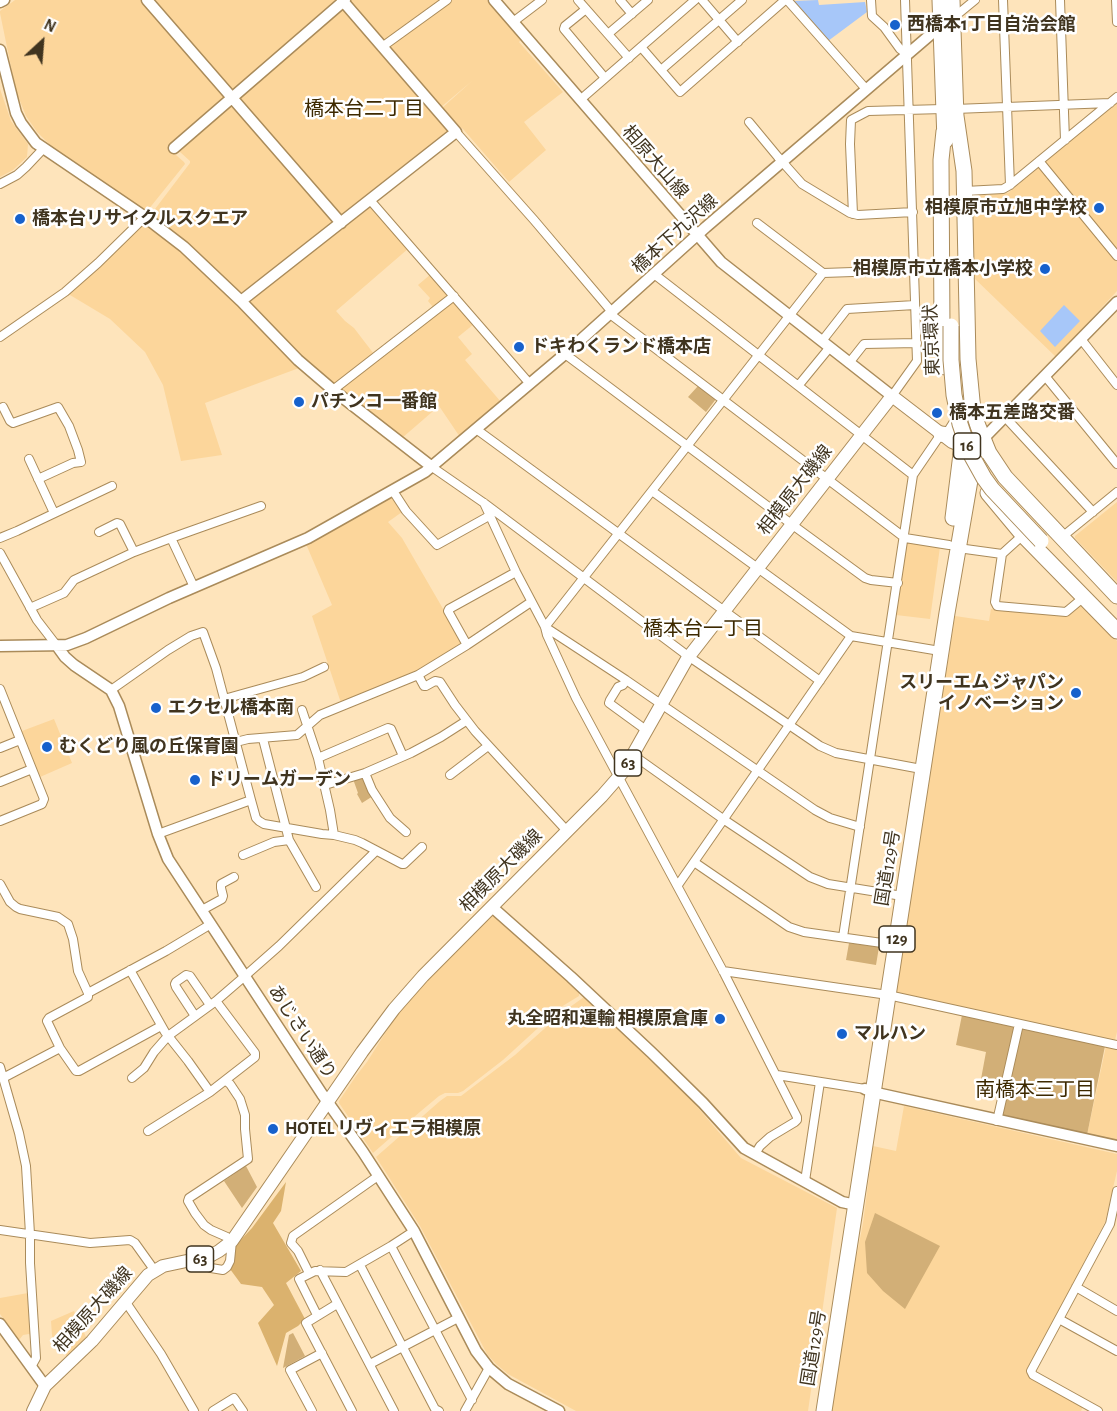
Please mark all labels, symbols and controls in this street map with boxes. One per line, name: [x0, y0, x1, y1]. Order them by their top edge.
north arrow: [12, 12, 72, 72]
place label: 西橋本1丁目自治会館: [907, 14, 1075, 36]
text: N: [41, 16, 58, 35]
marker: 西橋本1丁目自治会館: [888, 18, 902, 32]
district label: 橋本台二丁目: [304, 97, 424, 121]
street label: 相原大山線: [617, 121, 693, 203]
street label: 橋本下九沢線: [628, 190, 722, 278]
place label: 相模原市立旭中学校: [925, 197, 1087, 219]
marker: 相模原市立旭中学校: [1092, 201, 1106, 215]
place label: 橋本台リサイクルスクエア: [32, 208, 248, 230]
marker: 橋本台リサイクルスクエア: [13, 212, 27, 226]
place label: 相模原市立橋本小学校: [853, 258, 1033, 280]
marker: 相模原市立橋本小学校: [1038, 262, 1052, 276]
street label: 東京環状: [920, 304, 944, 376]
place label: ドキわくランド橋本店: [531, 336, 711, 358]
marker: ドキわくランド橋本店: [512, 340, 526, 354]
place label: パチンコ一番館: [311, 391, 437, 413]
marker: パチンコ一番館: [292, 395, 306, 409]
place label: 橋本五差路交番: [949, 402, 1075, 424]
marker: 橋本五差路交番: [930, 406, 944, 420]
road number: 16: [954, 433, 980, 459]
street label: 相模原大磯線: [753, 441, 837, 539]
district label: 橋本台一丁目: [643, 617, 763, 641]
place label: スリーエム ジャパン イノベーション: [899, 672, 1064, 714]
marker: スリーエム ジャパン イノベーション: [1069, 686, 1083, 700]
place label: エクセル橋本南: [168, 697, 294, 719]
marker: エクセル橋本南: [149, 701, 163, 715]
place label: むくどり風の丘保育園: [59, 736, 239, 758]
marker: むくどり風の丘保育園: [40, 740, 54, 754]
road number: 63: [614, 750, 642, 776]
place label: ドリームガーデン: [207, 769, 351, 791]
marker: ドリームガーデン: [188, 773, 202, 787]
street label: 相模原大磯線: [455, 825, 547, 917]
street label: 国道129号: [871, 828, 905, 908]
road number: 129: [879, 926, 915, 952]
street label: あじさい通り: [264, 981, 340, 1083]
place label: 丸全昭和運輸 相模原倉庫: [507, 1008, 708, 1030]
marker: 丸全昭和運輸 相模原倉庫: [713, 1012, 727, 1026]
place label: マルハン: [854, 1023, 926, 1045]
marker: マルハン: [835, 1027, 849, 1041]
district label: 南橋本三丁目: [975, 1078, 1095, 1102]
place label: HOTEL リヴィエラ相模原: [285, 1118, 481, 1140]
marker: HOTEL リヴィエラ相模原: [266, 1122, 280, 1136]
road number: 63: [186, 1246, 214, 1272]
street label: 相模原大磯線: [49, 1263, 137, 1357]
street label: 国道129号: [797, 1308, 831, 1388]

